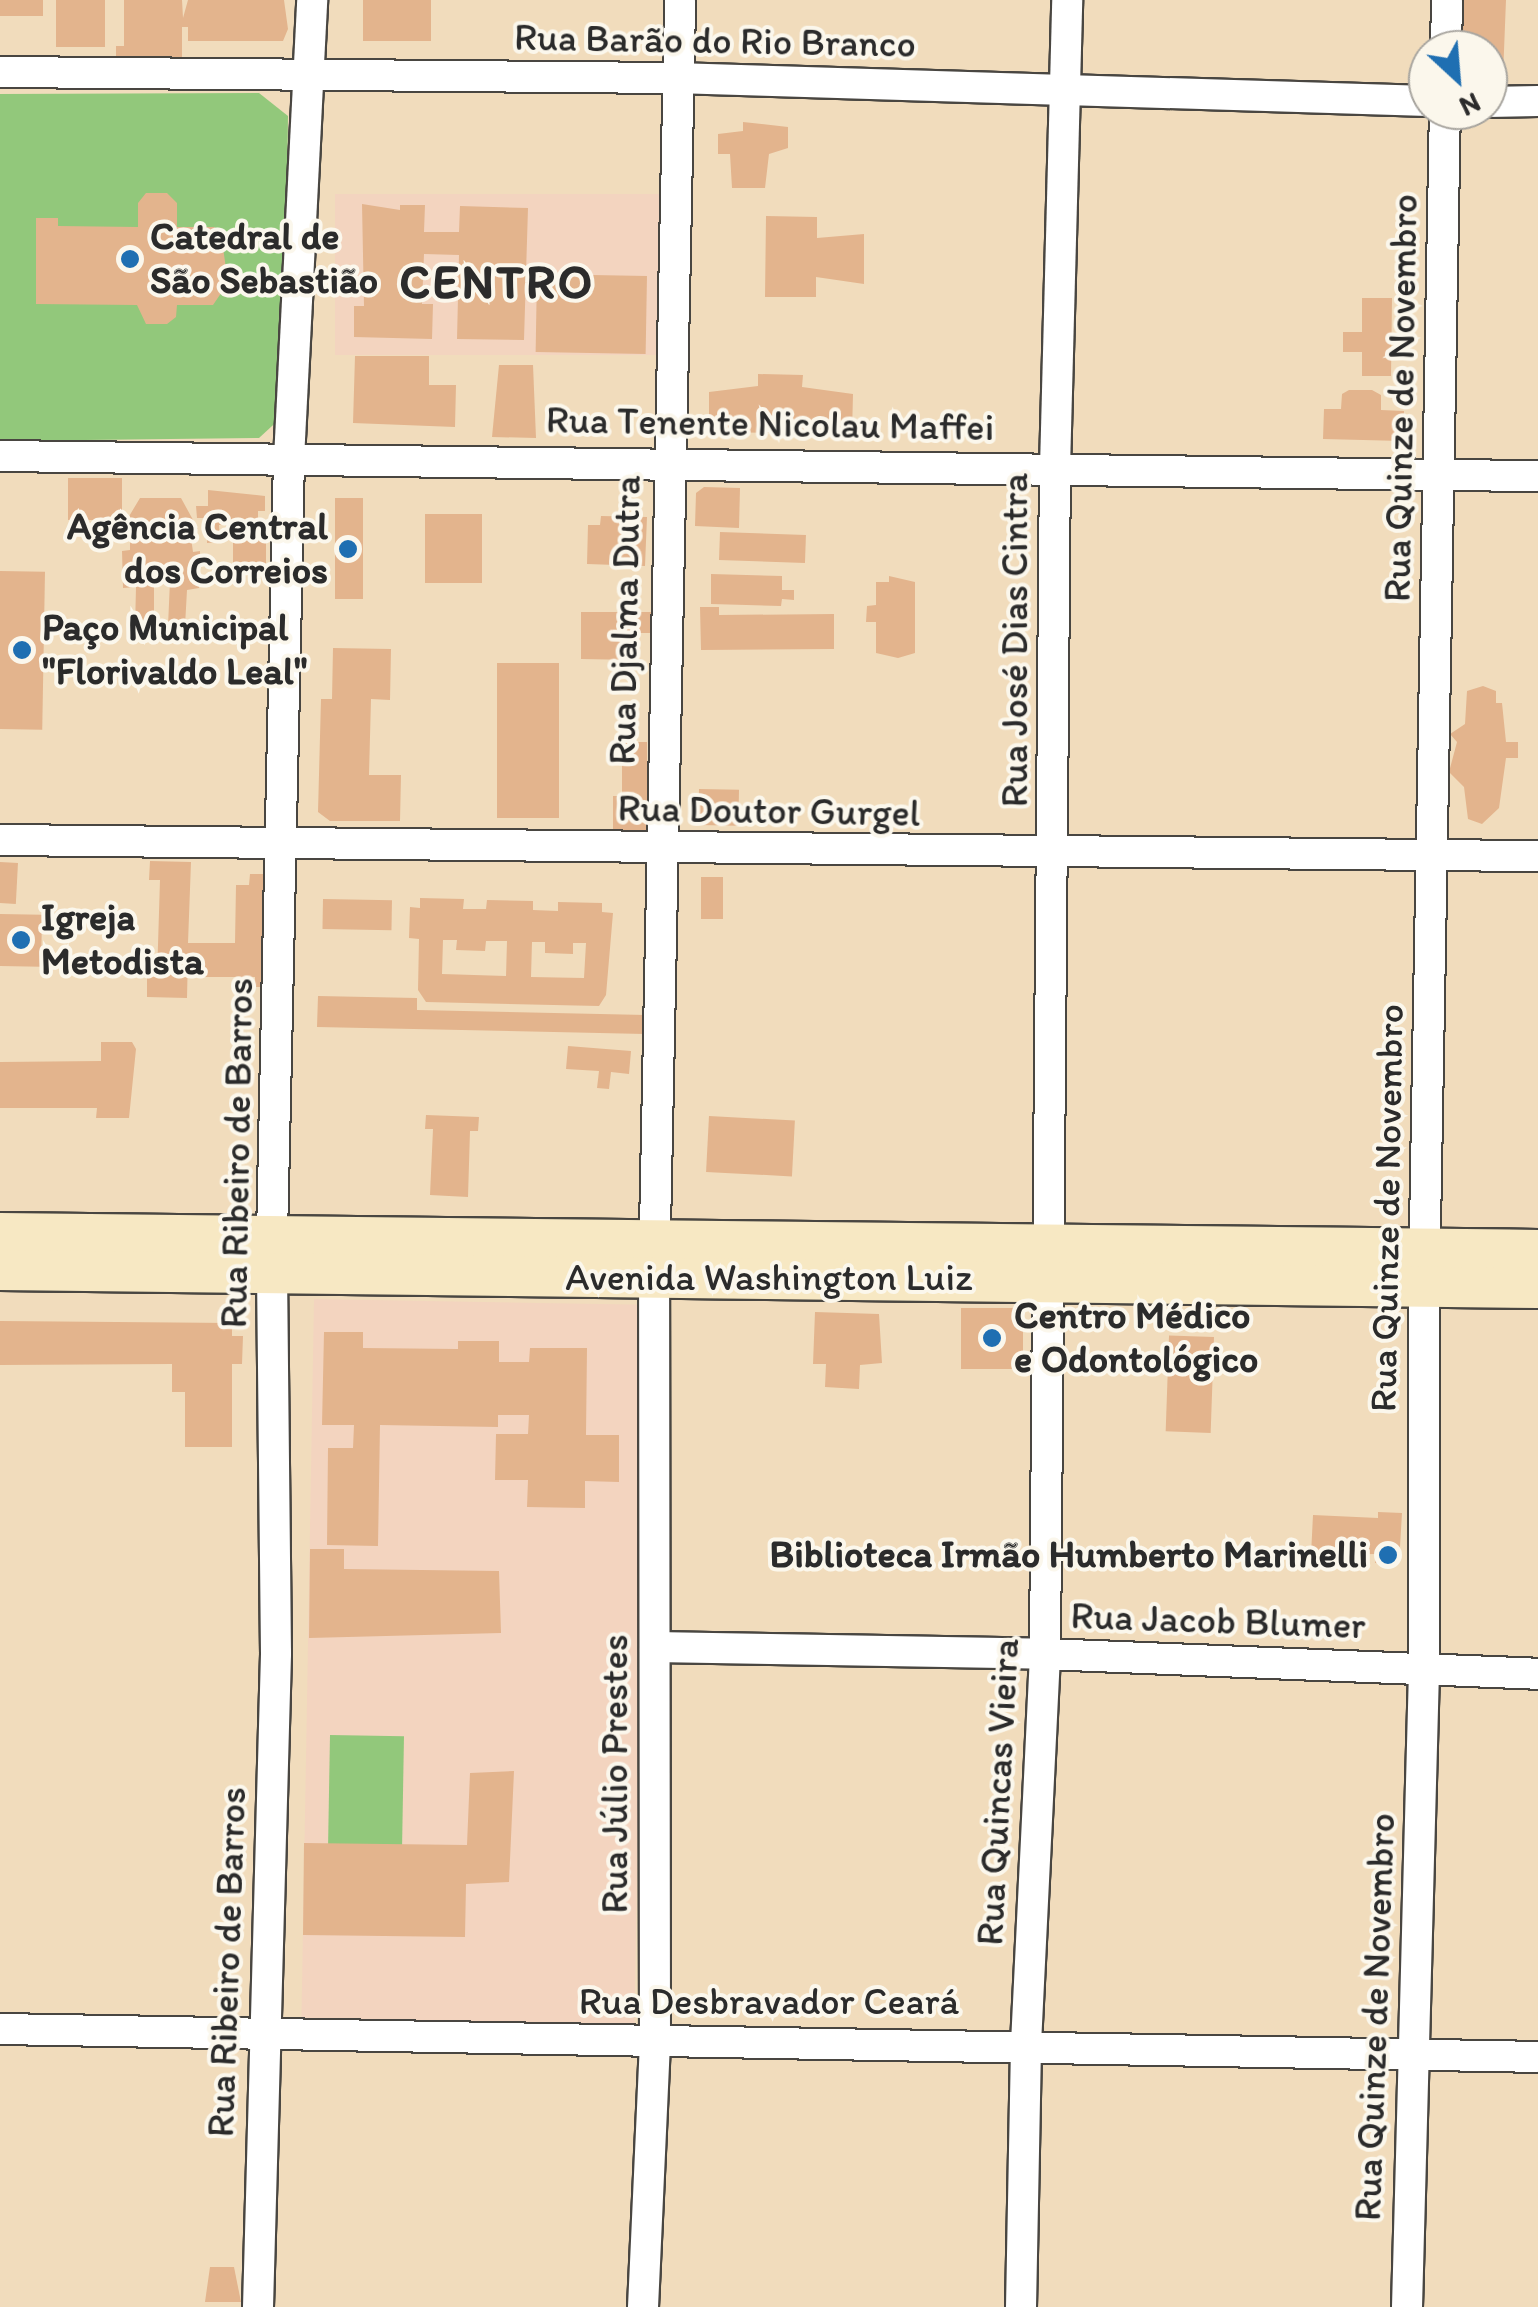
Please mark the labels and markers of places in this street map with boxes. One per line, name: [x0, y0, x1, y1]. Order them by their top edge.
place label: Catedral de São Sebastião: [150, 214, 377, 304]
marker: Catedral de São Sebastião: [119, 248, 141, 270]
place label: Agência Central dos Correios: [68, 504, 328, 594]
marker: Agência Central dos Correios: [337, 538, 359, 560]
place label: Paço Municipal "Florivaldo Leal": [42, 605, 307, 694]
marker: Paço Municipal "Florivaldo Leal": [11, 639, 33, 661]
place label: Igreja Metodista: [41, 895, 204, 984]
marker: Igreja Metodista: [10, 929, 32, 951]
place label: Centro Médico e Odontológico: [1014, 1293, 1259, 1382]
marker: Centro Médico e Odontológico: [979, 1325, 1005, 1351]
place label: Biblioteca Irmão Humberto Marinelli: [770, 1532, 1368, 1578]
marker: Biblioteca Irmão Humberto Marinelli: [1377, 1544, 1399, 1566]

